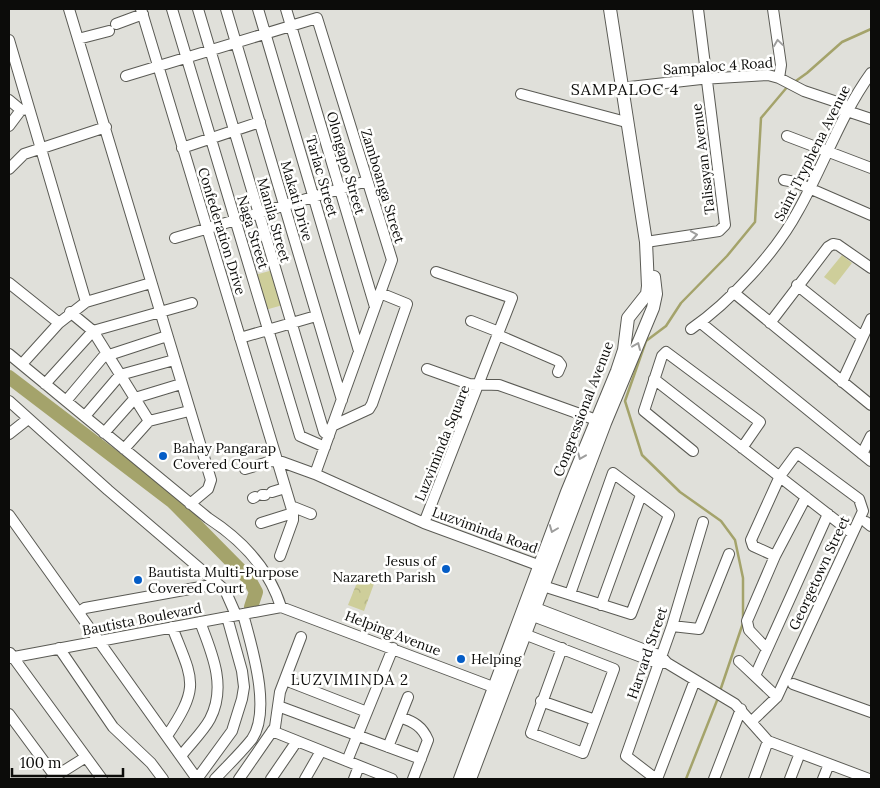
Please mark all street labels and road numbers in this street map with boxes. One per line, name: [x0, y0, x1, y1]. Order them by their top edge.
street label: Sampaloc 4 Road: [662, 53, 774, 79]
street label: Saint Tryphena Avenue: [770, 82, 854, 224]
street label: Talisayan Avenue: [687, 102, 719, 215]
street label: Olongapo Street: [323, 109, 369, 217]
street label: Zamboanga Street: [357, 127, 409, 246]
street label: Tarlac Street: [302, 133, 342, 219]
street label: Makati Drive: [277, 159, 317, 244]
street label: Confederation Drive: [194, 165, 250, 297]
street label: Manila Street: [253, 176, 295, 265]
street label: Naga Street: [233, 193, 273, 272]
street label: Congressional Avenue: [549, 338, 617, 479]
street label: Luzviminda Square: [410, 382, 474, 504]
street label: Luzviminda Road: [430, 503, 540, 557]
street label: Georgetown Street: [785, 512, 854, 633]
street label: Bautista Boulevard: [81, 599, 203, 639]
street label: Harvard Street: [623, 604, 671, 701]
street label: Helping Avenue: [342, 606, 444, 660]

